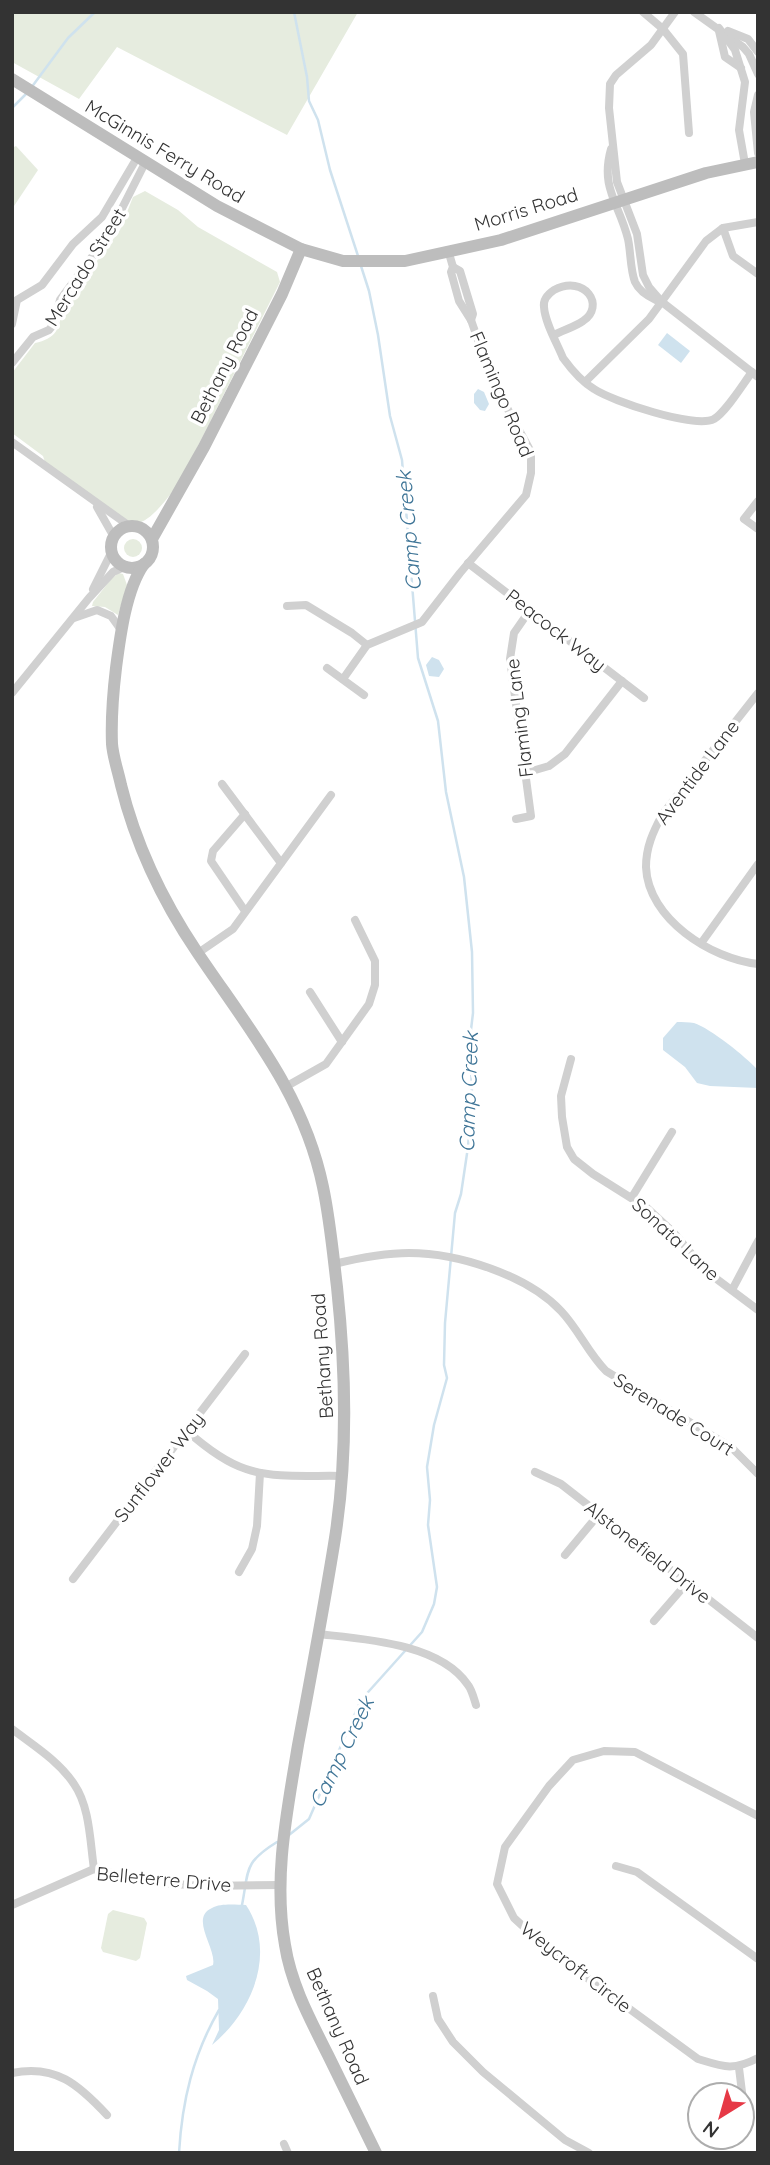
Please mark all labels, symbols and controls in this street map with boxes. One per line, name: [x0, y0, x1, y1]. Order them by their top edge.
street label: McGinnis Ferry Road: [81, 94, 249, 208]
street label: Morris Road: [471, 182, 581, 236]
street label: Mercado Street: [39, 203, 131, 331]
street label: Bethany Road: [185, 304, 263, 428]
street label: Flamingo Road: [465, 328, 539, 460]
water label: Camp Creek: [390, 468, 426, 592]
street label: Peacock Way: [501, 583, 611, 677]
street label: Flaming Lane: [500, 657, 538, 779]
street label: Aventide Lane: [650, 715, 744, 829]
water label: Camp Creek: [453, 1030, 483, 1153]
street label: Sonata Lane: [627, 1192, 725, 1286]
street label: Bethany Road: [306, 1292, 338, 1420]
street label: Serenade Court: [609, 1367, 739, 1461]
street label: Sunflower Way: [109, 1407, 209, 1527]
street label: Alstonefield Drive: [580, 1495, 716, 1609]
water label: Camp Creek: [303, 1691, 380, 1812]
street label: Belleterre Drive: [96, 1861, 232, 1897]
street label: Weycroft Circle: [516, 1916, 636, 2018]
street label: Bethany Road: [301, 1964, 375, 2088]
north arrow: [686, 2081, 756, 2151]
text: N: [698, 2116, 724, 2143]

